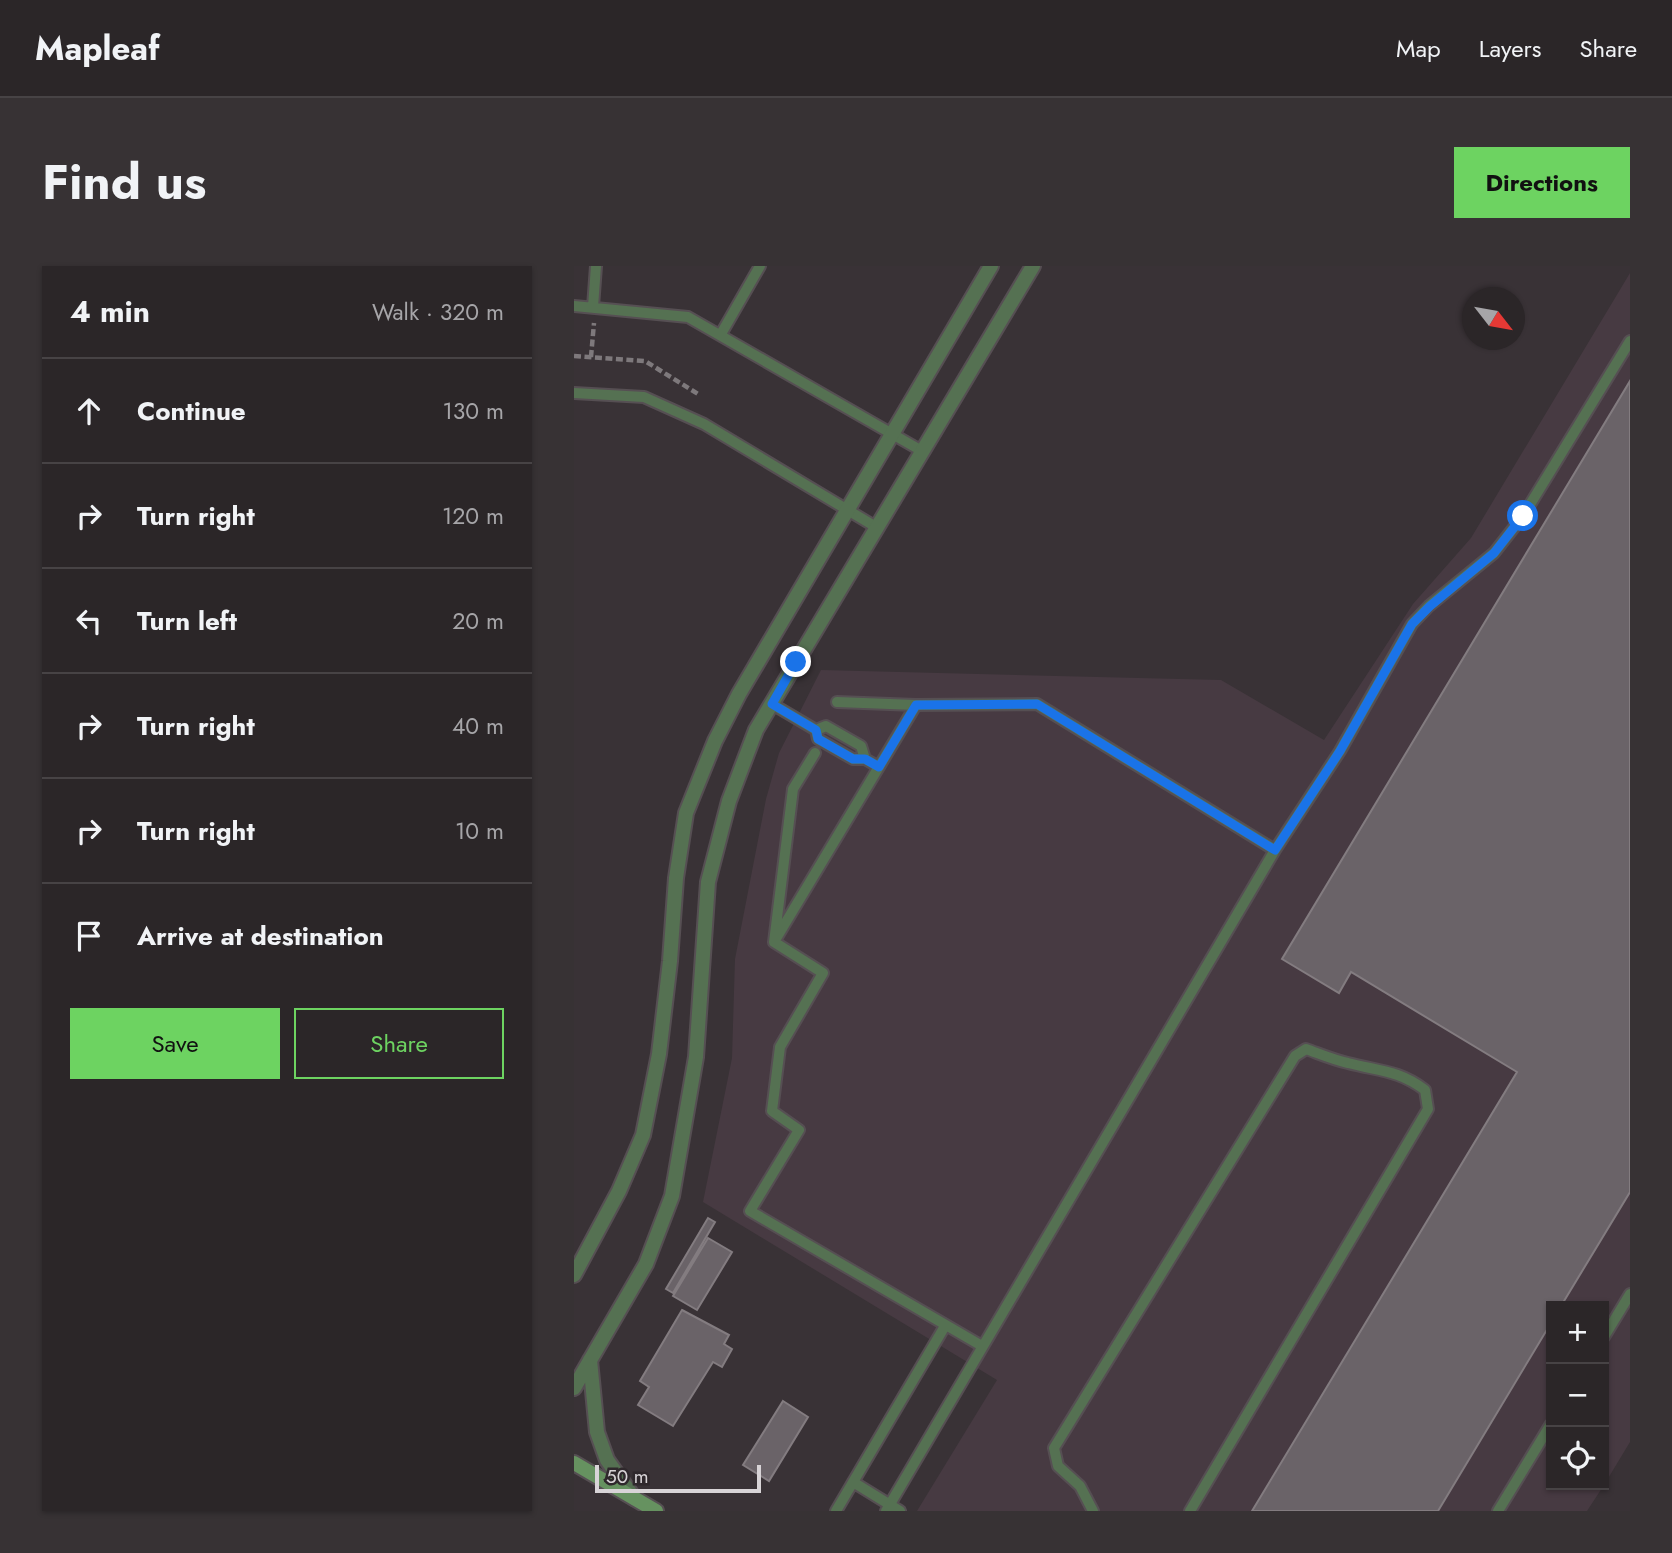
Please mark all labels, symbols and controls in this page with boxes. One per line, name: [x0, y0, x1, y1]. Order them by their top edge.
text: Mapleaf: [35, 25, 160, 72]
text: Map: [1396, 31, 1441, 66]
text: Layers: [1479, 31, 1541, 66]
text: Share: [1579, 31, 1637, 66]
text: Find us: [42, 147, 206, 217]
button: Directions: [1454, 147, 1630, 218]
north arrow: [1462, 287, 1525, 350]
text: 4 min: [70, 290, 150, 333]
text: Walk · 320 m: [372, 295, 504, 329]
icon: ahead: [70, 392, 108, 430]
text: Continue: [137, 392, 246, 430]
text: 130 m: [442, 394, 504, 428]
icon: right: [70, 497, 108, 535]
text: Turn right: [137, 497, 255, 535]
text: 120 m: [442, 499, 504, 533]
route start: [1507, 500, 1538, 531]
icon: left: [70, 602, 108, 640]
text: Turn left: [137, 602, 237, 640]
text: 20 m: [452, 604, 504, 638]
route end: [780, 646, 811, 677]
icon: right: [70, 707, 108, 745]
text: Turn right: [137, 707, 255, 745]
text: 40 m: [452, 709, 504, 743]
icon: right: [70, 812, 108, 850]
text: Turn right: [137, 812, 255, 850]
text: 10 m: [455, 814, 504, 848]
icon: arrive: [70, 917, 108, 955]
text: Arrive at destination: [137, 917, 384, 955]
button: Save: [70, 1008, 280, 1079]
button: Share: [294, 1008, 504, 1079]
map controls: [1546, 1301, 1609, 1490]
button: +: [1546, 1301, 1609, 1364]
button: −: [1546, 1364, 1609, 1427]
button: locate: [1546, 1427, 1609, 1490]
scale bar: [595, 1462, 761, 1494]
text: 50 m: [606, 1463, 649, 1490]

